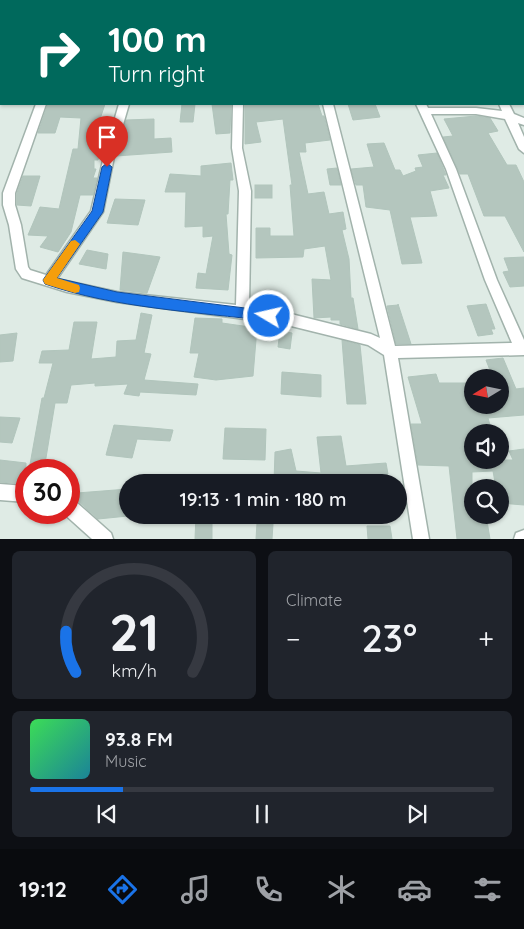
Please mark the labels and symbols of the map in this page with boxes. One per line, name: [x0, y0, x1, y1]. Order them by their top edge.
pin: [86, 116, 128, 167]
position arrow: [242, 289, 294, 341]
north arrow: [464, 369, 509, 414]
speed limit sign: 30: [15, 459, 80, 524]

